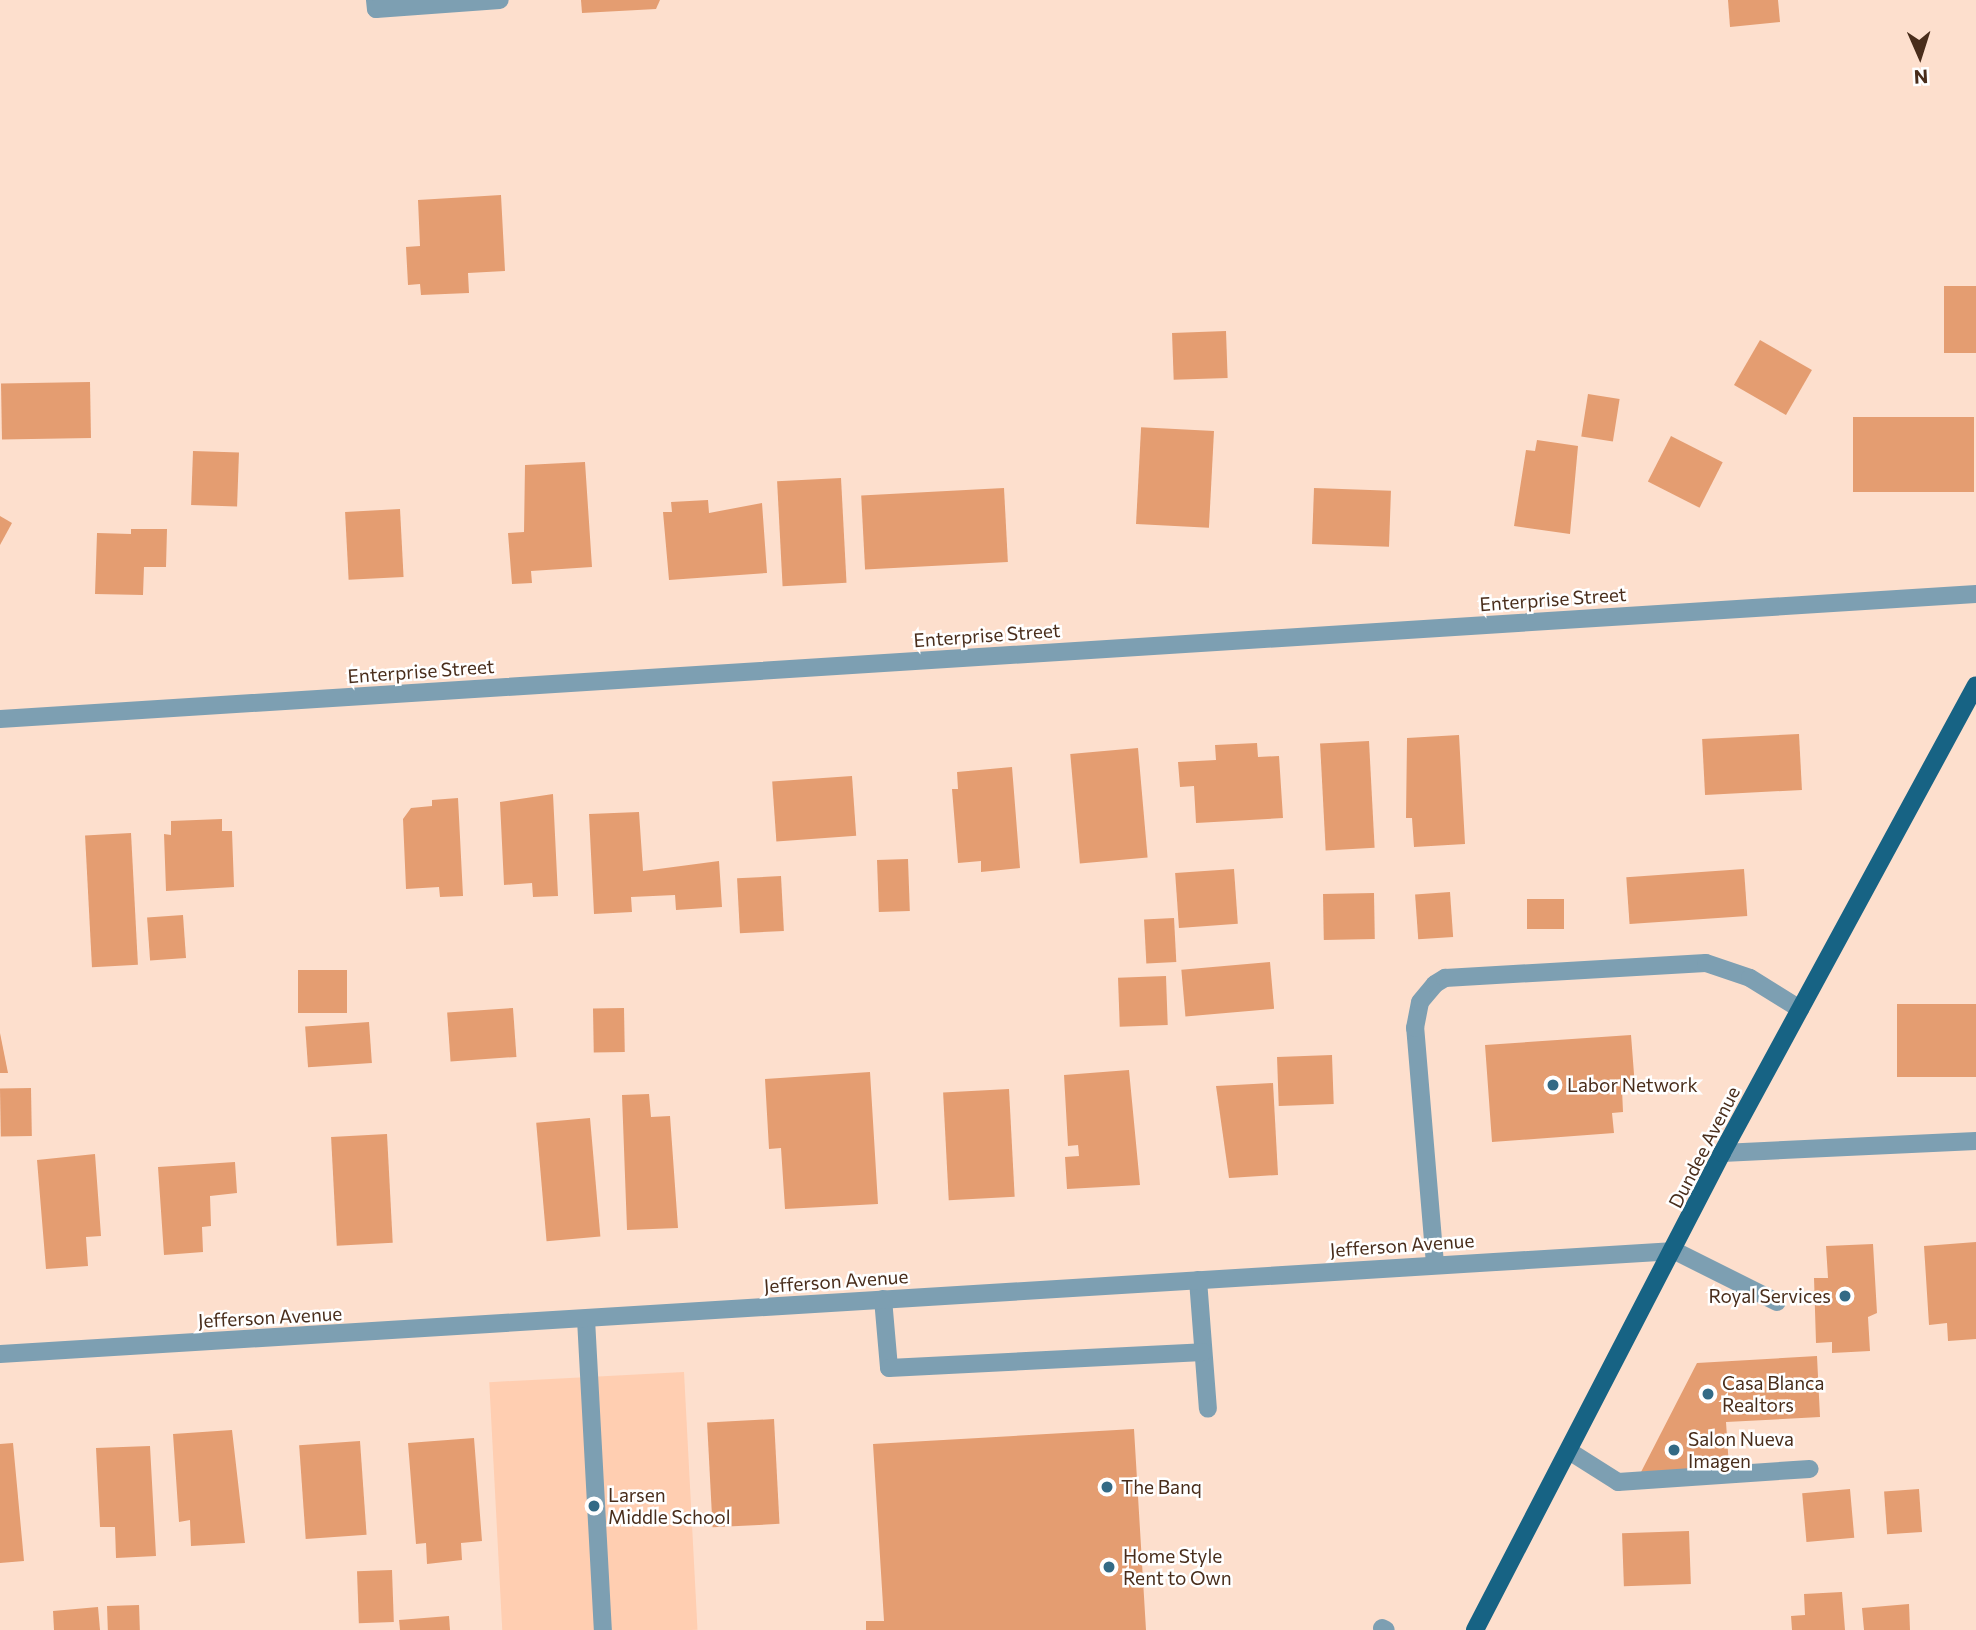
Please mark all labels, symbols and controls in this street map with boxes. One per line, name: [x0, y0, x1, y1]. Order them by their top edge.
north arrow: [1885, 21, 1955, 91]
text: N: [1913, 66, 1929, 89]
street label: Enterprise Street: [1479, 582, 1627, 616]
street label: Enterprise Street: [913, 618, 1061, 652]
street label: Enterprise Street: [347, 654, 495, 688]
place label: Labor Network: [1567, 1074, 1698, 1096]
marker: Labor Network: [1545, 1077, 1561, 1093]
street label: Dundee Avenue: [1664, 1082, 1744, 1212]
street label: Jefferson Avenue: [1329, 1229, 1475, 1261]
street label: Jefferson Avenue: [763, 1265, 909, 1297]
place label: Royal Services: [1708, 1285, 1831, 1307]
marker: Royal Services: [1837, 1288, 1853, 1304]
street label: Jefferson Avenue: [197, 1302, 343, 1332]
place label: Casa Blanca Realtors: [1722, 1372, 1824, 1416]
marker: Casa Blanca Realtors: [1700, 1386, 1716, 1402]
place label: Salon Nueva Imagen: [1688, 1428, 1794, 1472]
marker: Salon Nueva Imagen: [1666, 1442, 1682, 1458]
place label: The Banq: [1121, 1476, 1202, 1498]
marker: The Banq: [1099, 1479, 1115, 1495]
place label: Larsen Middle School: [608, 1484, 730, 1528]
marker: Larsen Middle School: [586, 1498, 602, 1514]
place label: Home Style Rent to Own: [1123, 1545, 1232, 1589]
marker: Home Style Rent to Own: [1101, 1559, 1117, 1575]

